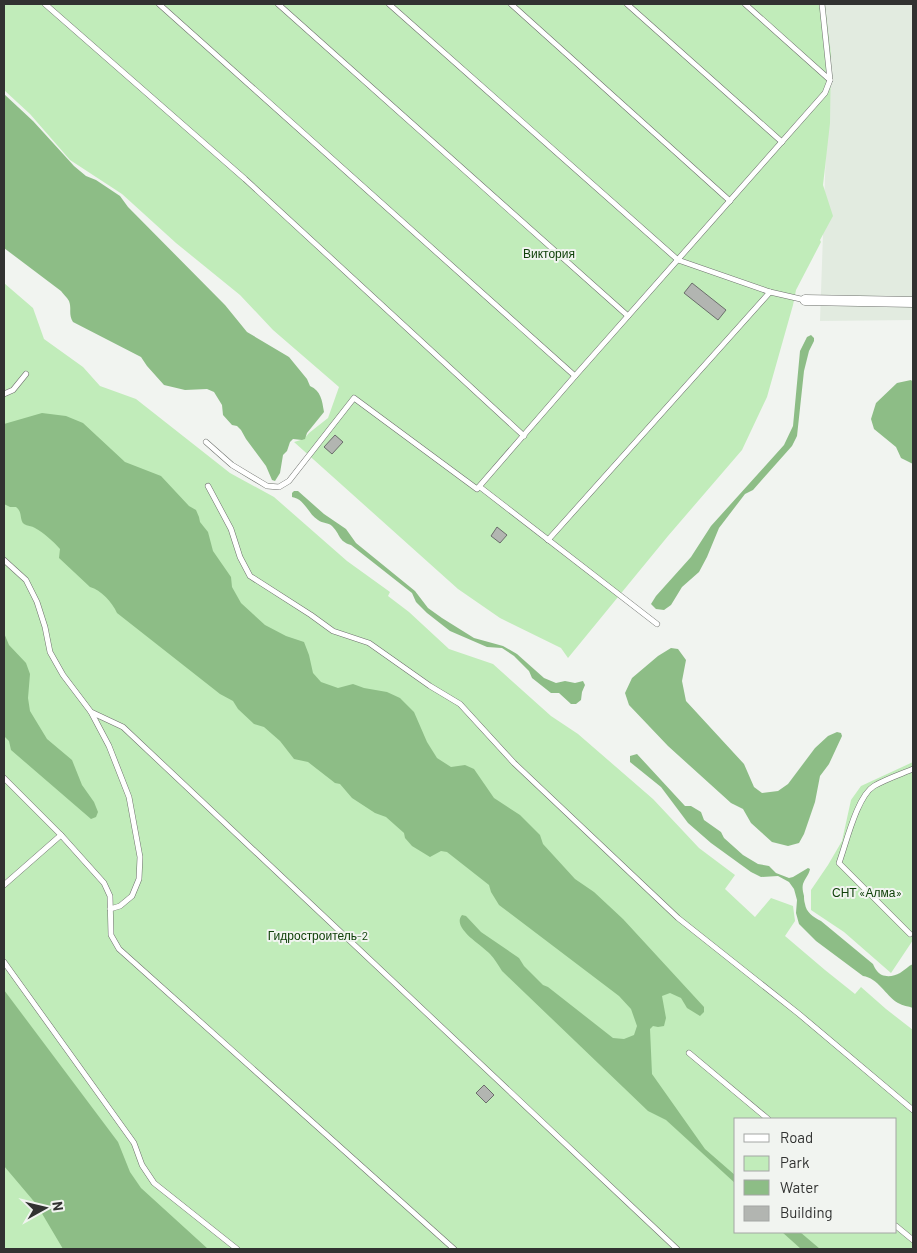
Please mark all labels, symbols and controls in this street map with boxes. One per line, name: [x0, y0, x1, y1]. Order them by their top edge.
park label: Виктория: [523, 246, 575, 261]
park label: СНТ «Алма»: [832, 885, 902, 899]
park label: Гидростроитель-2: [268, 928, 368, 943]
legend: [734, 1118, 897, 1233]
text: Road: [780, 1128, 813, 1146]
text: Park: [780, 1153, 810, 1171]
text: Water: [780, 1178, 819, 1196]
north arrow: [20, 1183, 70, 1233]
text: N: [49, 1200, 67, 1212]
text: Building: [780, 1203, 833, 1221]

